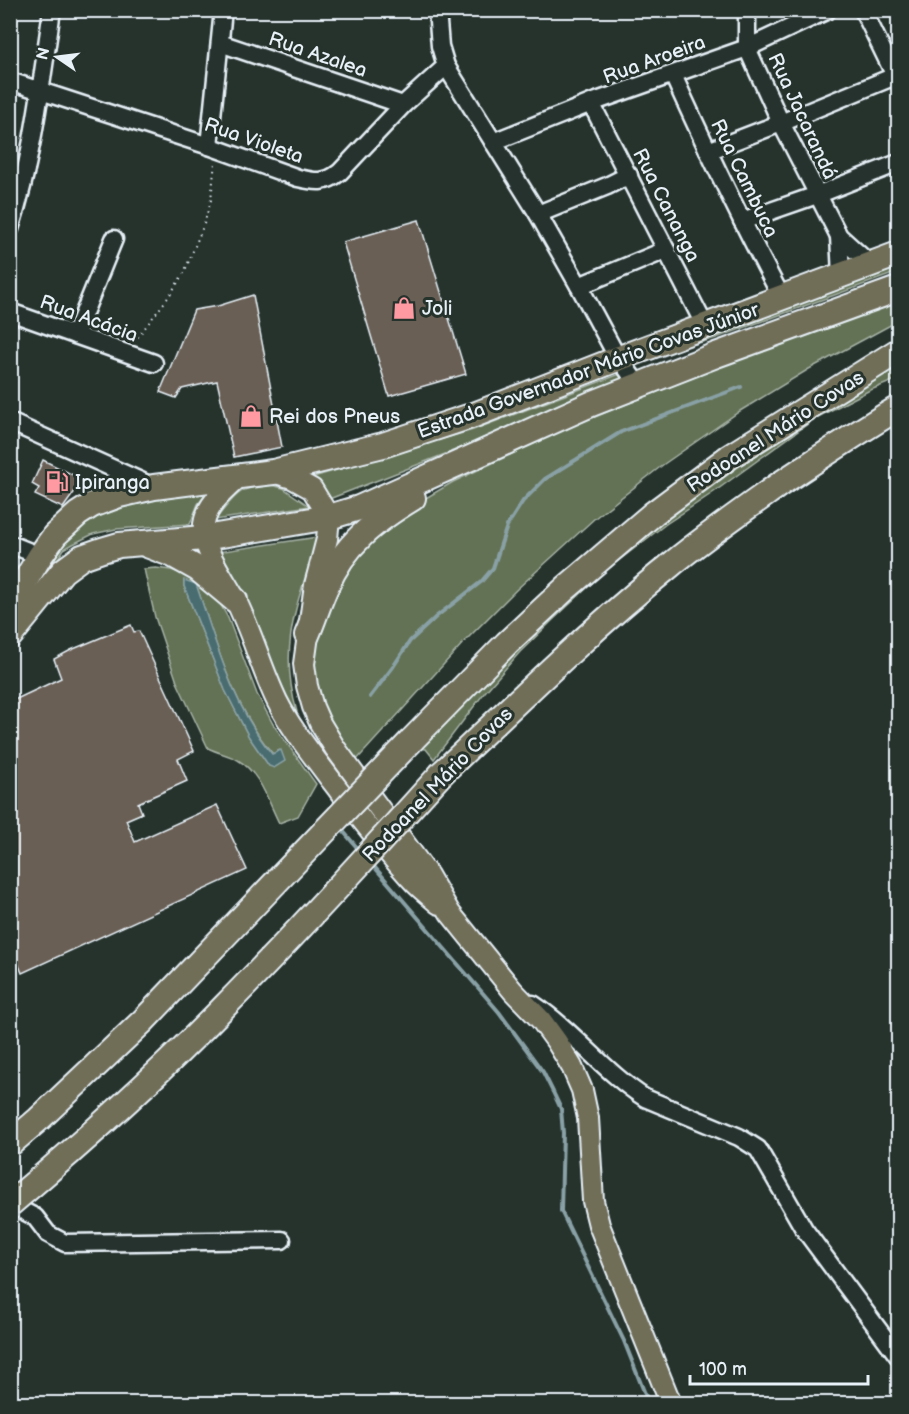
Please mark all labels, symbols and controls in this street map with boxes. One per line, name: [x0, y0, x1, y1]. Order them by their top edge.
north arrow: [27, 27, 87, 87]
street label: Rua Azalea: [265, 27, 370, 83]
street label: Rua Aroeira: [600, 30, 709, 90]
text: N: [33, 46, 55, 62]
street label: Rua Jacarandá: [762, 49, 842, 183]
street label: Rua Violeta: [201, 113, 306, 169]
street label: Rua Cambuca: [705, 115, 783, 241]
street label: Rua Cananga: [627, 145, 705, 266]
street label: Rua Acácia: [36, 290, 141, 348]
shop icon: Joli: [391, 295, 417, 321]
place label: Joli: [422, 297, 453, 321]
street label: Estrada Governador Mário Covas Júnior: [414, 298, 763, 444]
street label: Rodoanel Mário Covas: [683, 366, 869, 498]
shop icon: Rei dos Pneus: [238, 403, 264, 429]
place label: Rei dos Pneus: [269, 405, 400, 429]
fuel station icon: Ipiranga: [44, 469, 70, 495]
place label: Ipiranga: [75, 471, 150, 495]
street label: Rodoanel Mário Covas: [358, 702, 518, 867]
scale bar: [690, 1348, 868, 1386]
text: 100 m: [699, 1359, 747, 1380]

